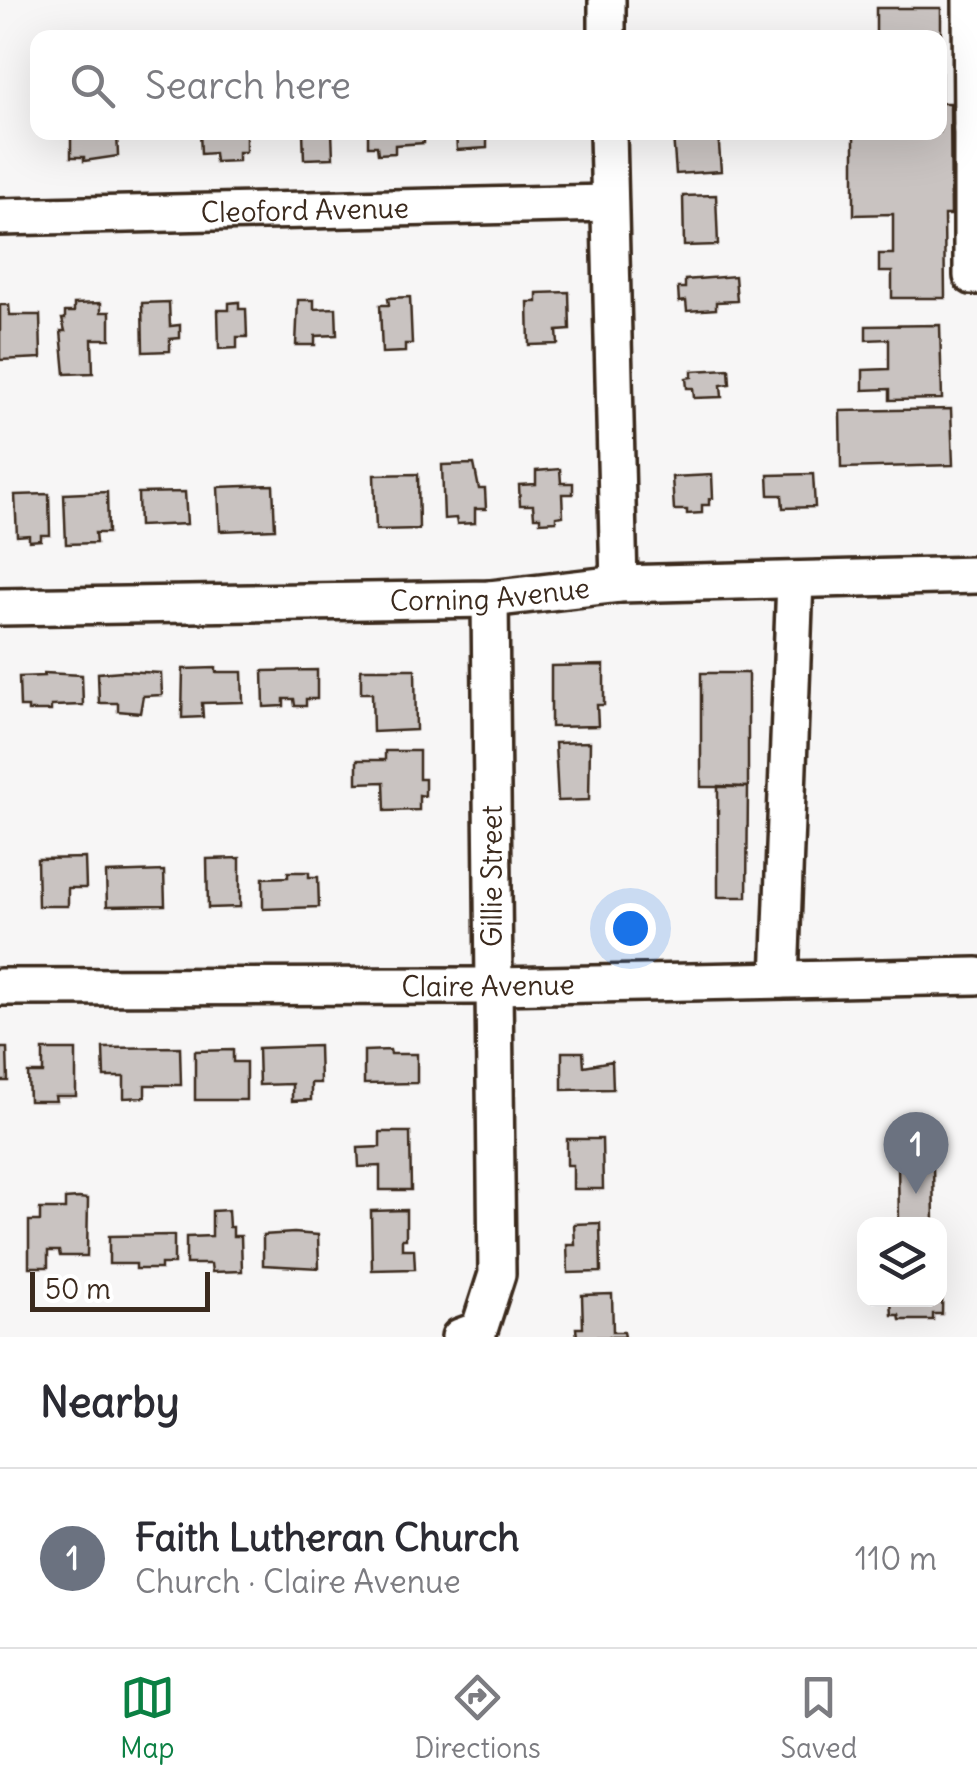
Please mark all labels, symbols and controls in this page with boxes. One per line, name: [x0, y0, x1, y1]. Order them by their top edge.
search box: [30, 30, 947, 140]
icon: search: [65, 58, 120, 113]
text: Search here: [145, 62, 351, 109]
street label: Cleoford Avenue: [200, 190, 409, 230]
street label: Corning Avenue: [390, 570, 591, 619]
street label: Gillie Street: [474, 805, 510, 947]
your location: [605, 903, 656, 954]
street label: Claire Avenue: [401, 966, 575, 1004]
pin: 1: [884, 1112, 948, 1194]
map controls: [857, 1217, 947, 1307]
button: layers: [857, 1217, 947, 1307]
scale bar: [30, 1267, 210, 1312]
text: 50 m: [45, 1271, 111, 1307]
text: Nearby: [40, 1376, 179, 1428]
text: Faith Lutheran Church: [135, 1514, 520, 1561]
text: 1: [66, 1538, 79, 1579]
text: 110 m: [855, 1538, 937, 1579]
text: Church · Claire Avenue: [135, 1561, 461, 1602]
tab: Map: [120, 1670, 175, 1766]
tab: Directions: [414, 1670, 541, 1766]
tab: Saved: [780, 1670, 857, 1766]

